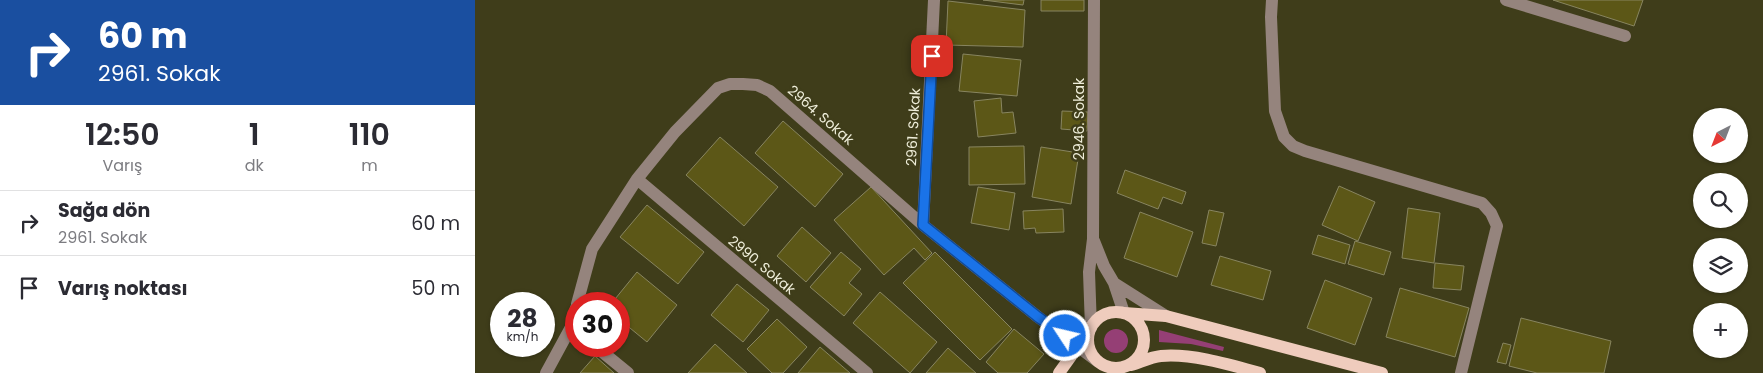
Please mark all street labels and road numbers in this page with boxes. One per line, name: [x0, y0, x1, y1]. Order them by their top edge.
street label: 2946. Sokak: [1069, 77, 1089, 160]
street label: 2964. Sokak: [783, 80, 859, 150]
street label: 2961. Sokak: [901, 87, 925, 166]
street label: 2990. Sokak: [724, 231, 801, 300]

